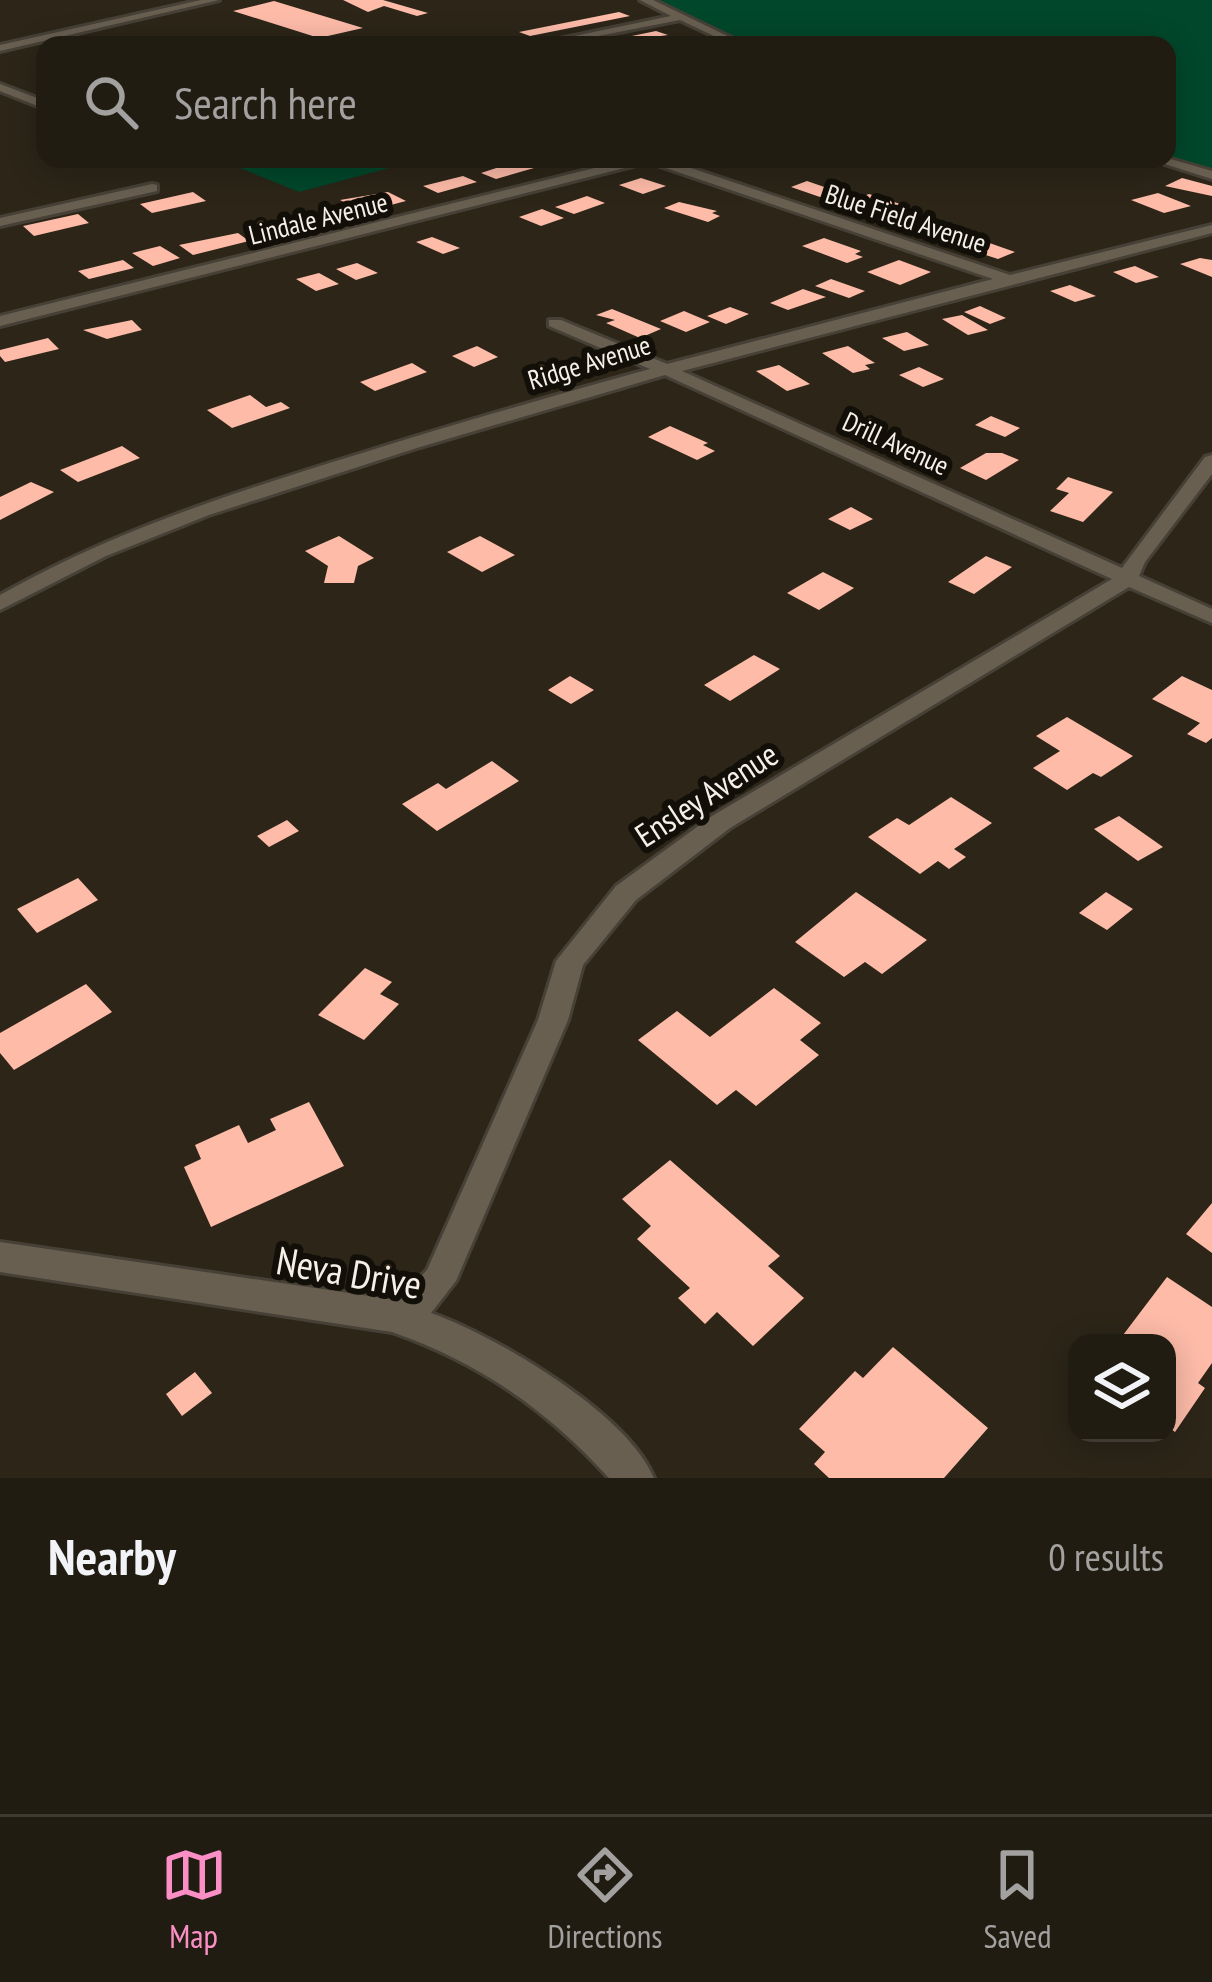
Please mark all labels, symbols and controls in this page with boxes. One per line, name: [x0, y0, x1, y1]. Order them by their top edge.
search box: [36, 36, 1176, 168]
icon: search: [78, 69, 144, 135]
text: Search here: [174, 73, 357, 131]
street label: Blue Field Avenue: [821, 176, 991, 260]
street label: Lindale Avenue: [245, 184, 391, 252]
street label: Ridge Avenue: [523, 327, 655, 397]
street label: Drill Avenue: [837, 404, 955, 482]
street label: Ensley Avenue: [627, 732, 785, 856]
street label: Neva Drive: [273, 1234, 425, 1310]
map controls: [1068, 1334, 1176, 1442]
button: layers: [1068, 1334, 1176, 1442]
text: Nearby: [48, 1523, 176, 1589]
text: 0 results: [1048, 1531, 1164, 1582]
tab: Map: [161, 1842, 227, 1957]
tab: Directions: [548, 1842, 662, 1957]
tab: Saved: [983, 1842, 1051, 1957]

